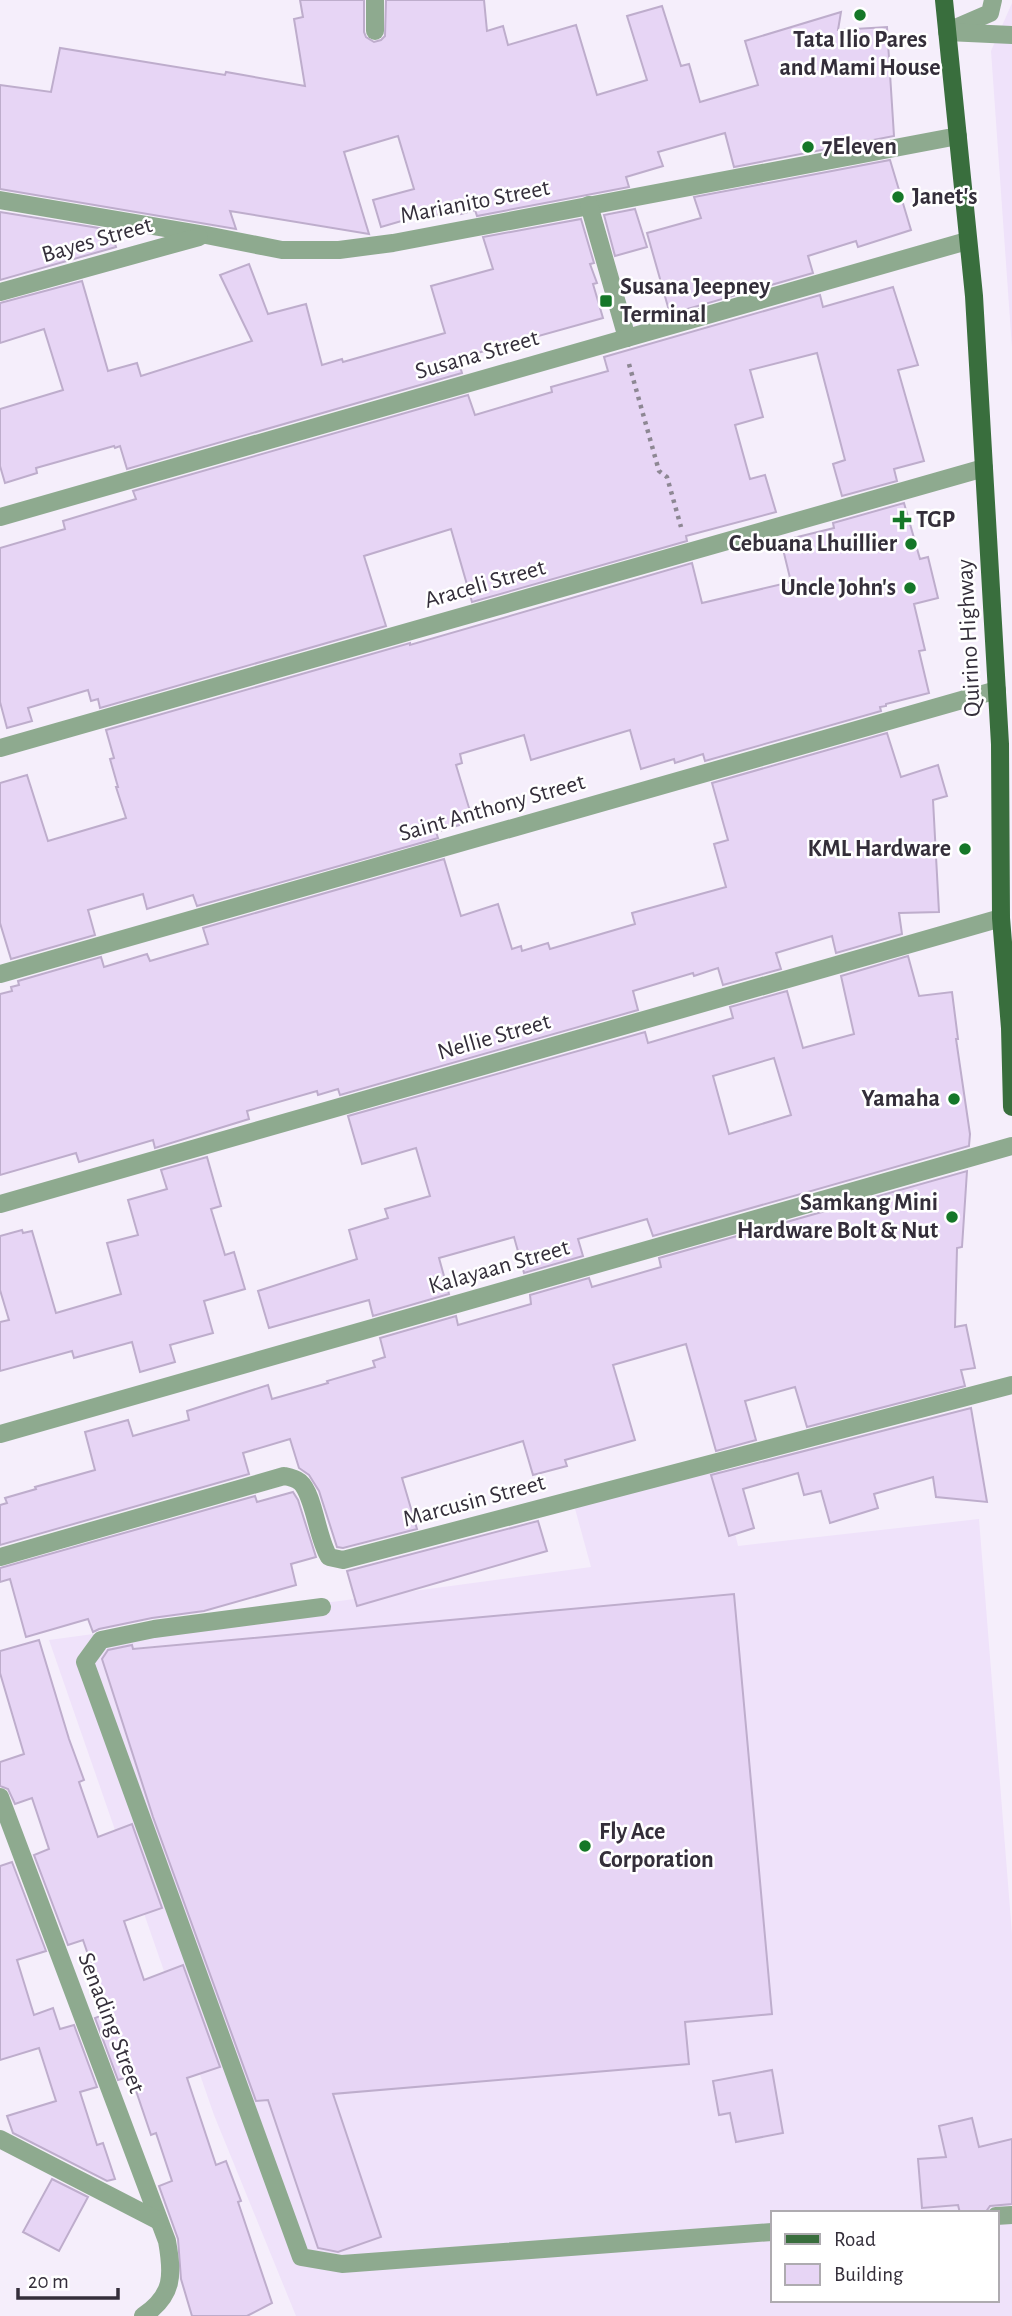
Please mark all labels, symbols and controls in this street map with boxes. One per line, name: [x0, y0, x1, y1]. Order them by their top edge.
marker: Tata Ilio Pares and Mami House: [852, 7, 868, 23]
place label: Tata Ilio Pares and Mami House: [779, 28, 941, 80]
place label: 7Eleven: [822, 135, 897, 159]
marker: 7Eleven: [800, 139, 816, 155]
street label: Marianito Street: [398, 176, 552, 228]
place label: Janet's: [912, 185, 977, 209]
marker: Janet's: [890, 189, 906, 205]
street label: Bayes Street: [39, 213, 155, 267]
place label: Susana Jeepney Terminal: [620, 275, 770, 327]
marker: Susana Jeepney Terminal: [598, 293, 614, 309]
street label: Susana Street: [413, 326, 542, 384]
place label: TGP: [916, 508, 955, 532]
marker: TGP: [894, 512, 910, 528]
place label: Cebuana Lhuillier: [729, 532, 898, 556]
marker: Cebuana Lhuillier: [903, 536, 919, 552]
street label: Araceli Street: [422, 555, 549, 613]
street label: Quirino Highway: [953, 559, 985, 717]
place label: Uncle John's: [780, 576, 896, 600]
marker: Uncle John's: [902, 580, 918, 596]
street label: Saint Anthony Street: [396, 770, 588, 846]
place label: KML Hardware: [808, 837, 951, 861]
marker: KML Hardware: [957, 841, 973, 857]
street label: Nellie Street: [435, 1009, 553, 1065]
place label: Yamaha: [862, 1087, 940, 1111]
marker: Yamaha: [946, 1091, 962, 1107]
place label: Samkang Mini Hardware Bolt & Nut: [737, 1191, 938, 1243]
marker: Samkang Mini Hardware Bolt & Nut: [944, 1209, 960, 1225]
street label: Kalayaan Street: [426, 1235, 572, 1299]
street label: Marcusin Street: [400, 1470, 548, 1532]
place label: Fly Ace Corporation: [599, 1820, 714, 1872]
marker: Fly Ace Corporation: [577, 1838, 593, 1854]
street label: Senading Street: [73, 1950, 149, 2097]
legend: [771, 2211, 998, 2302]
text: Road: [834, 2229, 876, 2250]
scale bar: [18, 2256, 117, 2300]
text: Building: [834, 2264, 904, 2285]
text: 20 m: [28, 2271, 69, 2292]

